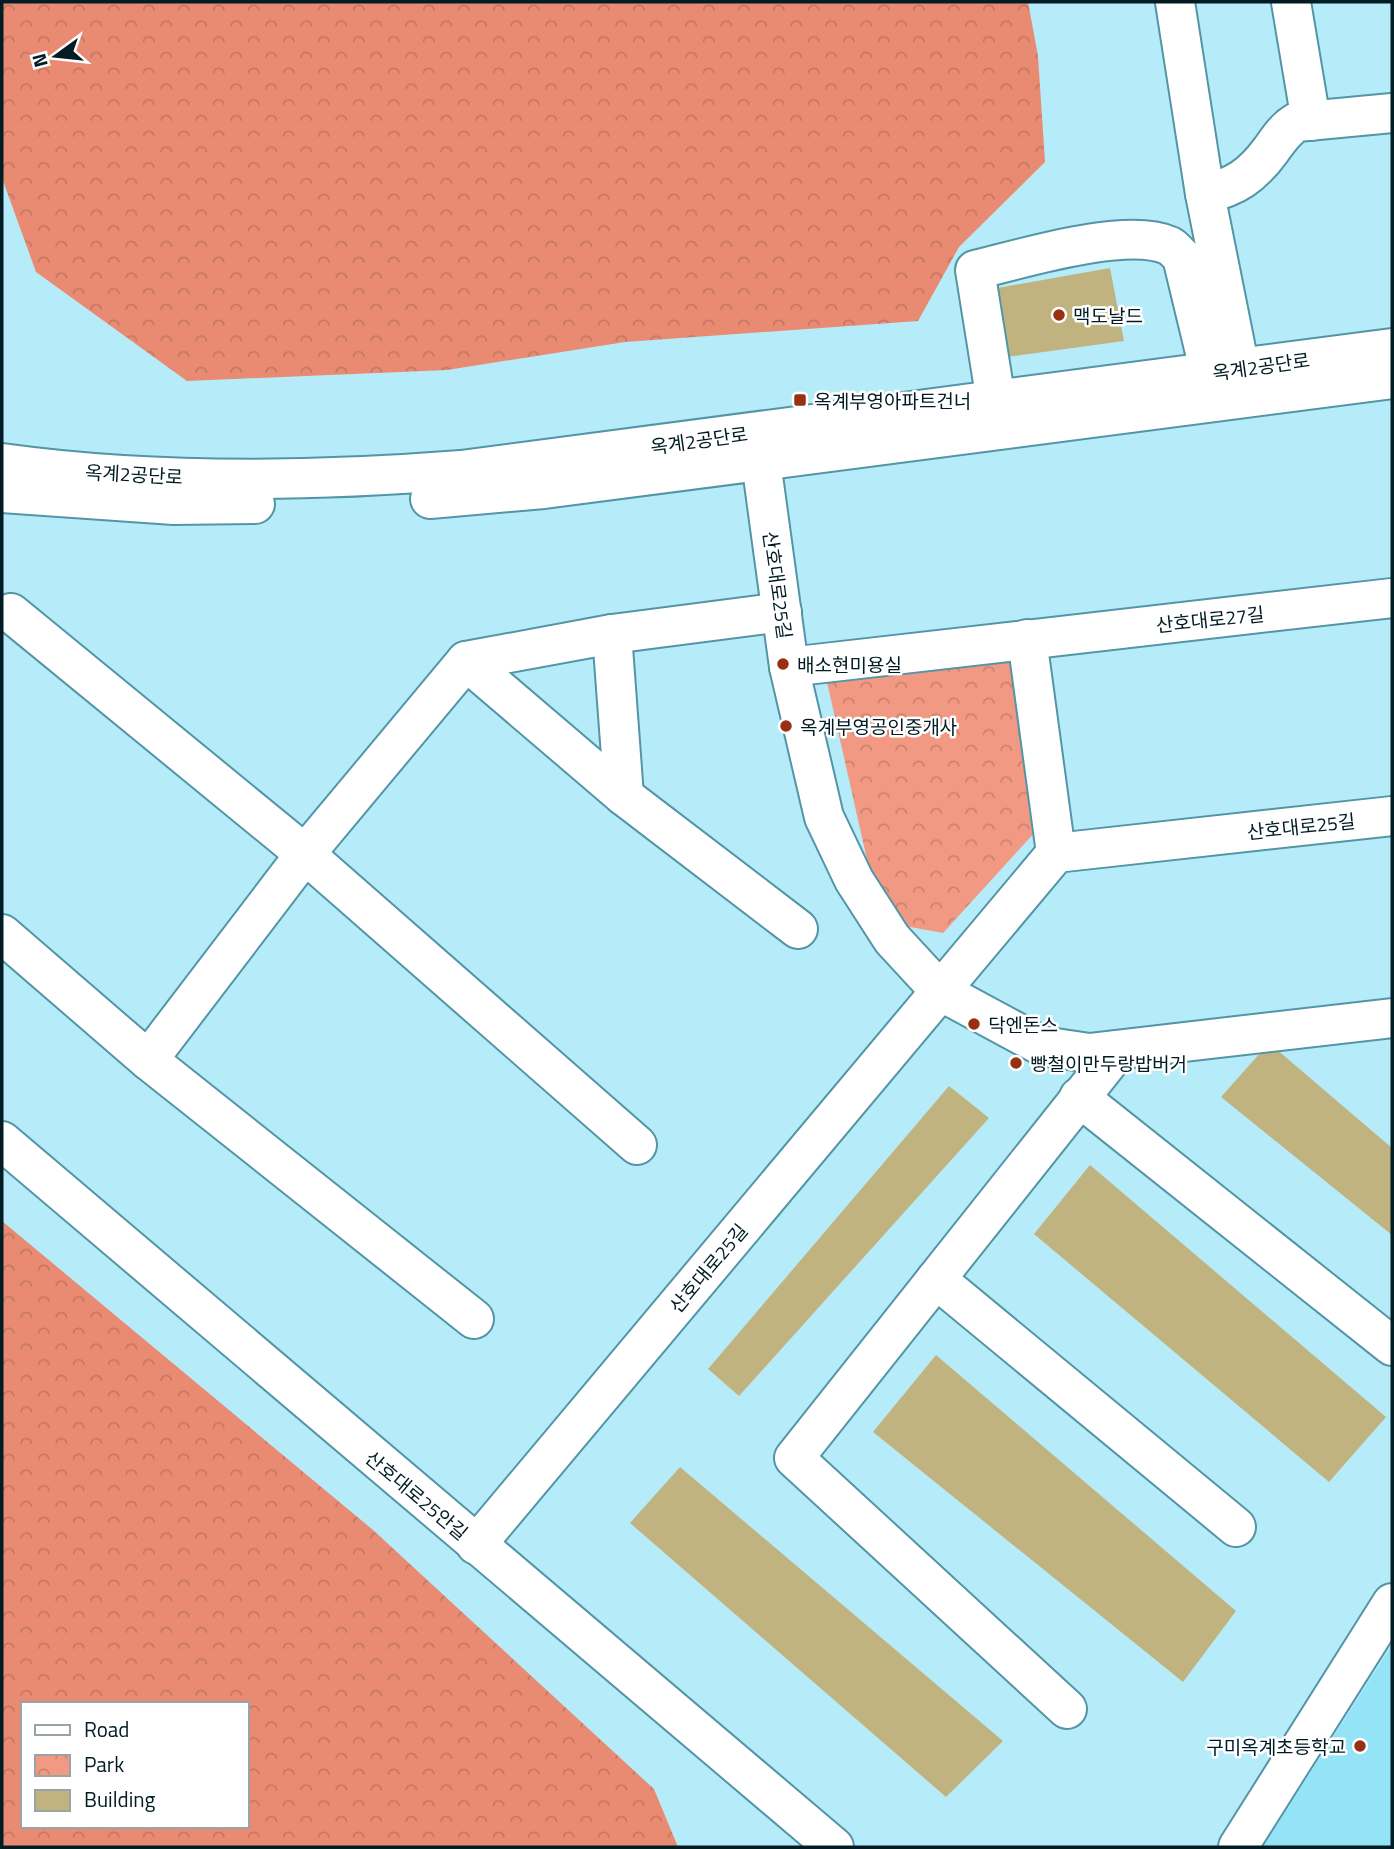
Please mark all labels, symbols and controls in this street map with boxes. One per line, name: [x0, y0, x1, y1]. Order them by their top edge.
north arrow: [21, 21, 91, 91]
text: N: [23, 50, 55, 71]
place label: 맥도날드: [1073, 301, 1143, 330]
marker: 맥도날드: [1051, 307, 1067, 323]
street label: 옥계2공단로: [1210, 345, 1312, 387]
place label: 옥계부영아파트건너: [814, 386, 971, 415]
marker: 옥계부영아파트건너: [792, 392, 808, 408]
street label: 옥계2공단로: [648, 419, 750, 461]
street label: 옥계2공단로: [84, 457, 184, 491]
street label: 산호대로25길: [756, 529, 800, 641]
street label: 산호대로27길: [1154, 599, 1266, 639]
place label: 배소현미용실: [797, 650, 902, 679]
marker: 배소현미용실: [775, 656, 791, 672]
place label: 옥계부영공인중개사: [800, 712, 957, 741]
marker: 옥계부영공인중개사: [778, 718, 794, 734]
street label: 산호대로25길: [1245, 806, 1357, 846]
place label: 닥엔돈스: [988, 1010, 1058, 1039]
marker: 닥엔돈스: [966, 1016, 982, 1032]
place label: 빵철이만두랑밥버거: [1030, 1049, 1187, 1078]
marker: 빵철이만두랑밥버거: [1008, 1055, 1024, 1071]
street label: 산호대로25길: [662, 1217, 754, 1319]
street label: 산호대로25안길: [359, 1443, 475, 1547]
legend: [21, 1702, 248, 1828]
text: Road: [84, 1713, 129, 1745]
place label: 구미옥계초등학교: [1206, 1732, 1346, 1761]
marker: 구미옥계초등학교: [1352, 1738, 1368, 1754]
text: Park: [84, 1748, 124, 1780]
text: Building: [84, 1783, 156, 1815]

